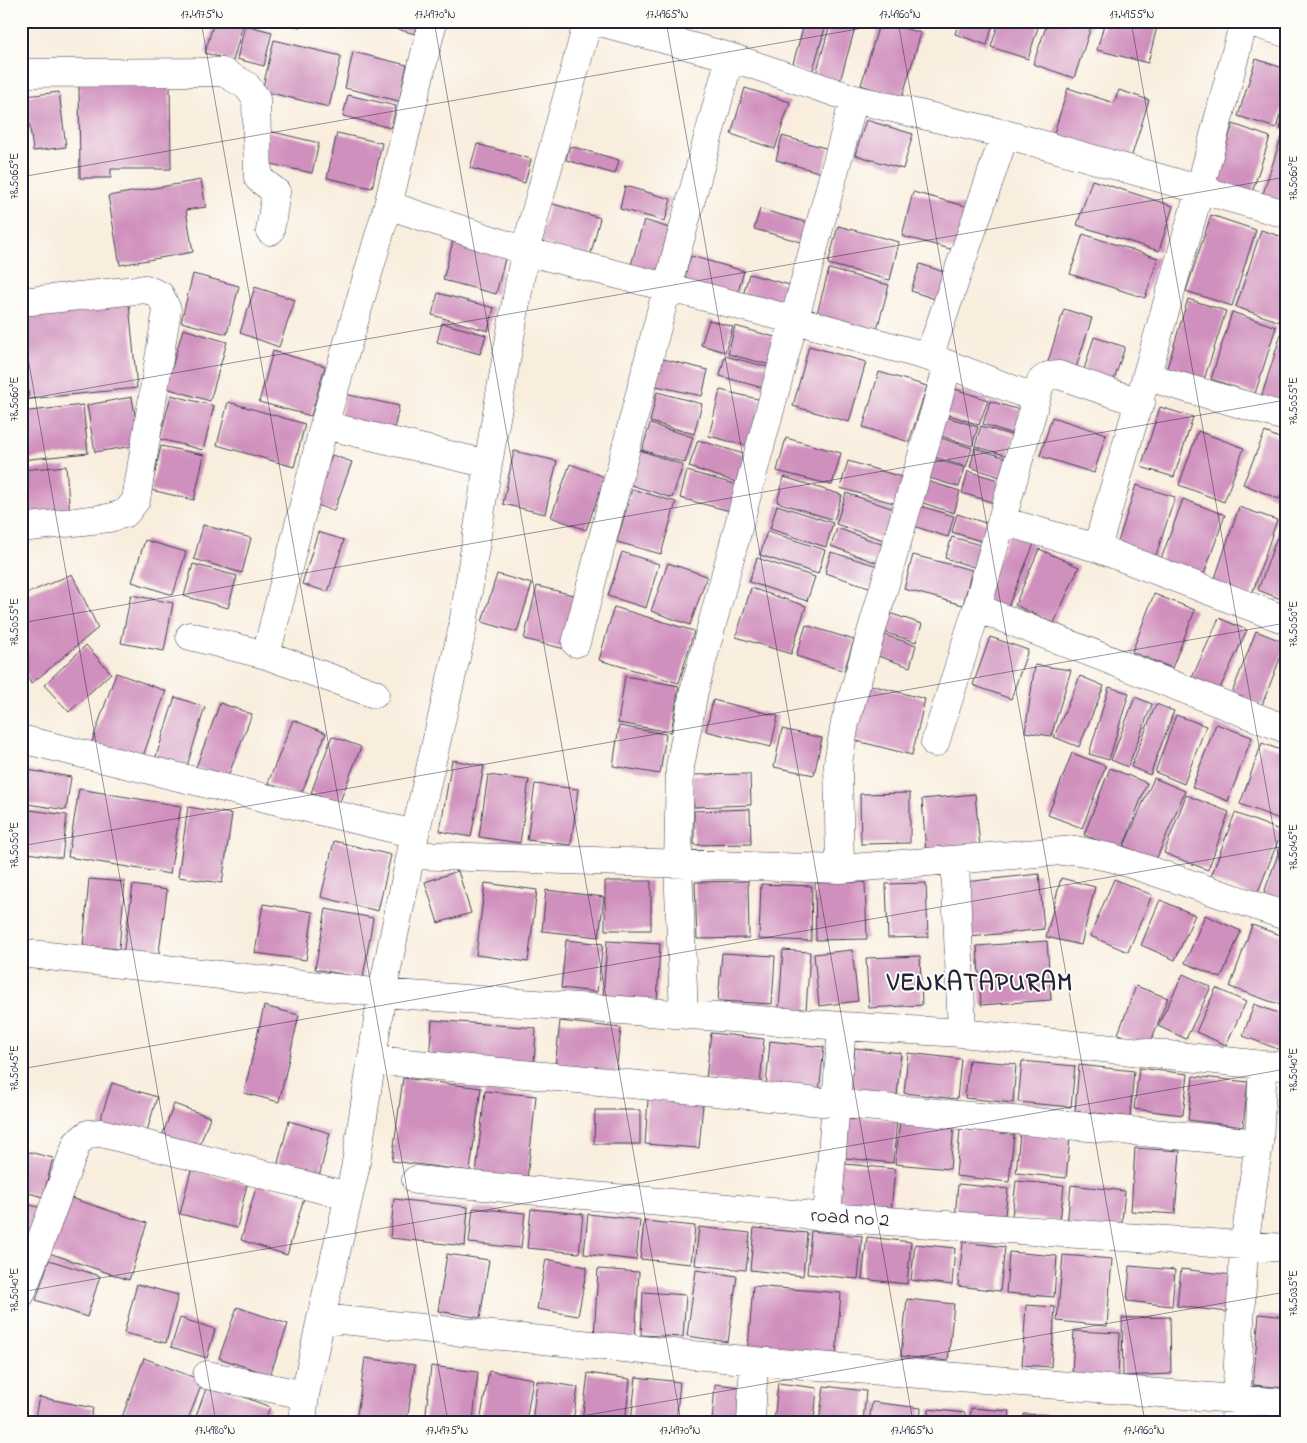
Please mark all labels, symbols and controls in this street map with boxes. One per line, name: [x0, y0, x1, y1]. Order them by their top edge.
text: 17.4975°N: [181, 6, 223, 24]
text: 17.4970°N: [414, 6, 456, 24]
text: 17.4965°N: [645, 6, 689, 24]
text: 17.4960°N: [879, 6, 921, 24]
text: 17.4955°N: [1110, 6, 1154, 24]
text: 78.5065°E: [6, 153, 24, 199]
text: 78.5060°E: [1285, 156, 1303, 200]
text: 78.5060°E: [6, 377, 24, 421]
text: 78.5055°E: [1285, 377, 1303, 425]
text: 78.5055°E: [6, 598, 24, 646]
text: 78.5050°E: [1285, 601, 1303, 647]
text: 78.5050°E: [6, 822, 24, 868]
text: 78.5045°E: [1285, 824, 1303, 870]
district label: VENKATAPURAM: [886, 966, 1073, 1002]
text: 78.5045°E: [6, 1045, 24, 1091]
text: 78.5040°E: [1285, 1048, 1303, 1092]
street label: road no 2: [810, 1202, 890, 1236]
text: 78.5040°E: [6, 1268, 24, 1312]
text: 78.5035°E: [1285, 1270, 1303, 1316]
text: 17.4980°N: [195, 1422, 235, 1440]
text: 17.4975°N: [426, 1422, 468, 1440]
text: 17.4970°N: [659, 1422, 701, 1440]
text: 17.4965°N: [890, 1422, 934, 1440]
text: 17.4960°N: [1123, 1422, 1165, 1440]

